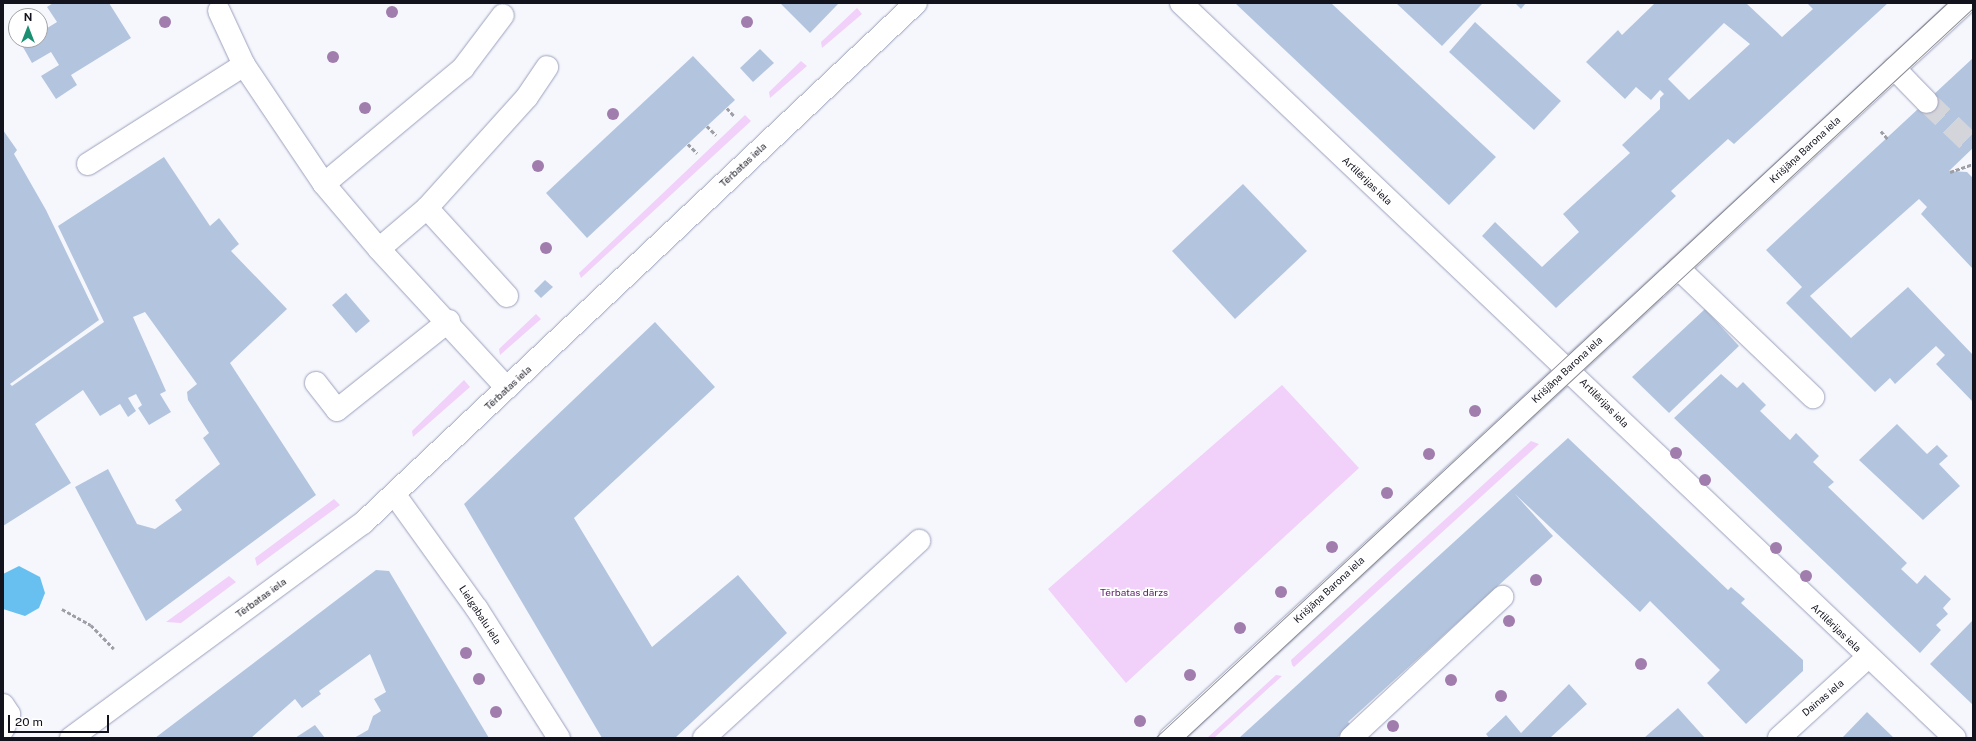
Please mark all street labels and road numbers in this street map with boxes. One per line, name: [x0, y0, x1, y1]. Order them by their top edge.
street label: Krišjāņa Barona iela: [1767, 114, 1843, 186]
street label: Tērbatas iela: [717, 140, 769, 190]
street label: Artilērijas iela: [1340, 154, 1394, 208]
street label: Krišjāņa Barona iela: [1529, 334, 1605, 406]
street label: Tērbatas iela: [482, 363, 534, 413]
street label: Artilērijas iela: [1577, 376, 1631, 430]
street label: Krišjāņa Barona iela: [1291, 554, 1367, 626]
street label: Tērbatas iela: [233, 576, 289, 620]
street label: Lielgabalu iela: [456, 583, 504, 647]
street label: Artilērijas iela: [1809, 601, 1863, 655]
street label: Dainas iela: [1800, 677, 1846, 719]

